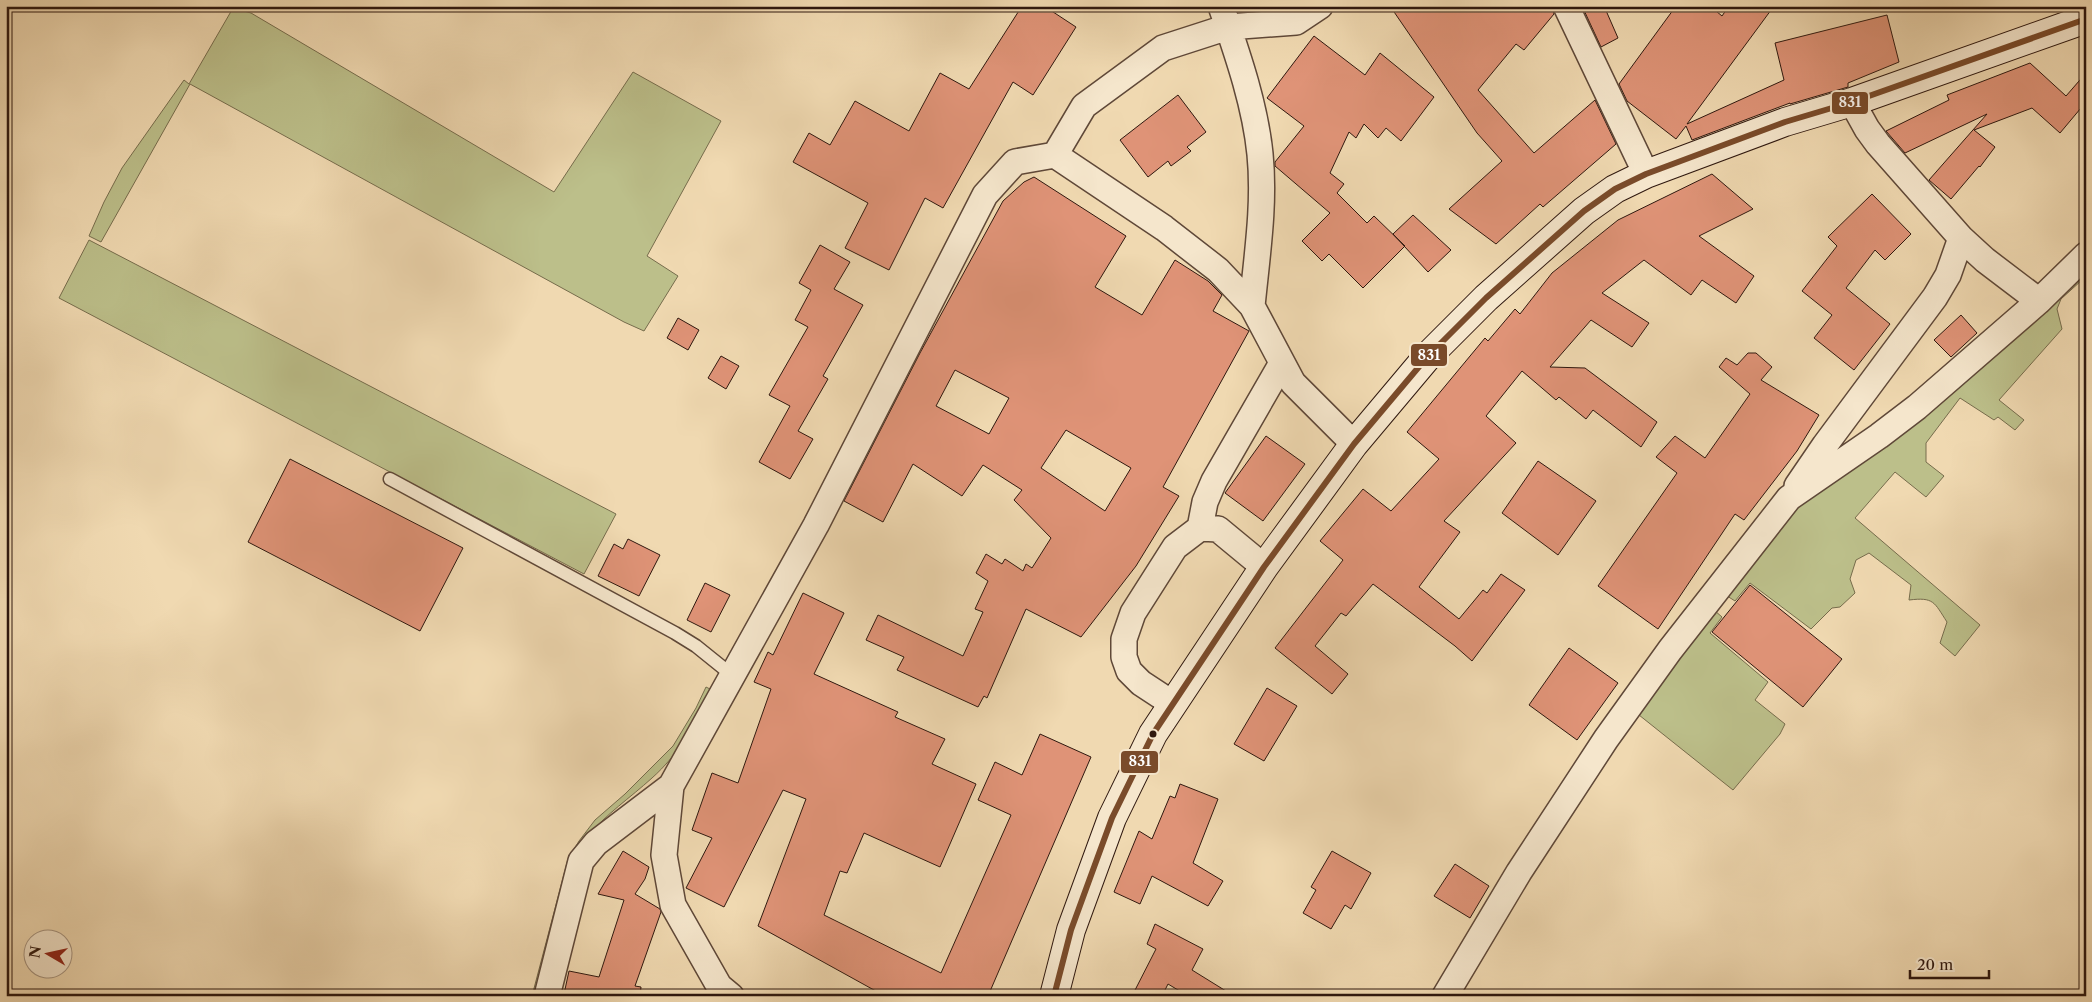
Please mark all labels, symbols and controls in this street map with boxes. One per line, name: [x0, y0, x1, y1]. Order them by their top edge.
line badge: 831: [1831, 91, 1869, 115]
text: 831: [1839, 93, 1862, 111]
line badge: 831: [1410, 343, 1448, 367]
text: 831: [1418, 346, 1441, 364]
unlabelled marker: [1148, 729, 1158, 739]
line badge: 831: [1120, 750, 1159, 774]
text: 831: [1129, 752, 1152, 770]
north arrow: [22, 930, 72, 980]
text: N: [25, 945, 45, 959]
scale bar: [1910, 947, 1988, 979]
text: 20 m: [1917, 955, 1953, 974]

